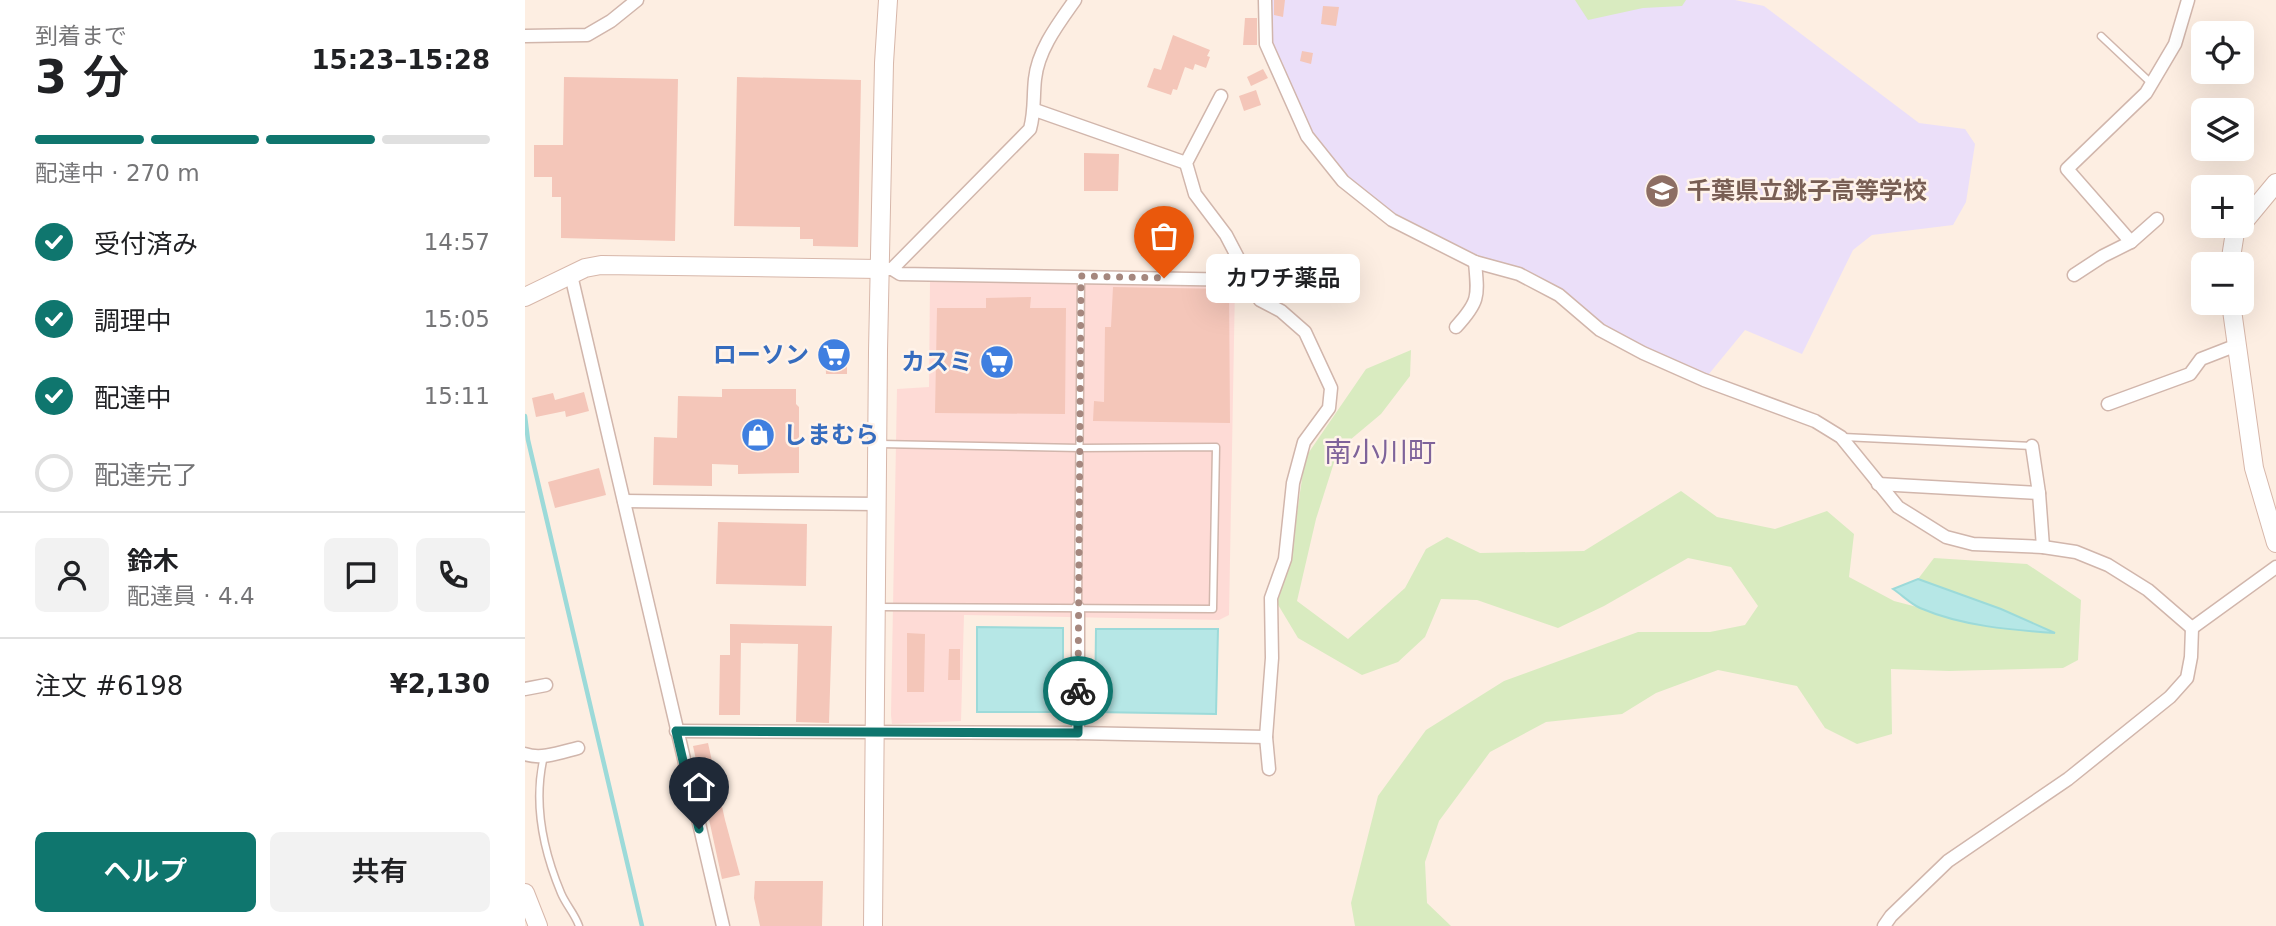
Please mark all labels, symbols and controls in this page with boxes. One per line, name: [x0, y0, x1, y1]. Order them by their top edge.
map controls: [2191, 21, 2254, 315]
button: locate: [2191, 21, 2254, 84]
text: 到着まで: [35, 23, 127, 49]
text: 15:23–15:28: [311, 45, 490, 75]
text: 3 分: [35, 50, 129, 104]
button: layers: [2191, 98, 2254, 161]
text: 配達中 · 270 m: [35, 160, 200, 186]
school or university icon: 千葉県立銚子高等学校: [1643, 172, 1681, 210]
button: +: [2191, 175, 2254, 238]
place label: 千葉県立銚子高等学校: [1687, 177, 1927, 205]
pin: [1134, 206, 1194, 278]
icon: bag: [1145, 217, 1183, 255]
icon: check: [35, 223, 73, 261]
text: 受付済み: [94, 229, 198, 259]
text: 14:57: [424, 229, 490, 255]
button: −: [2191, 252, 2254, 315]
callout: カワチ薬品: [1206, 254, 1360, 302]
text: カワチ薬品: [1226, 265, 1341, 291]
icon: check: [35, 300, 73, 338]
text: 調理中: [94, 306, 172, 336]
text: 15:05: [424, 306, 490, 332]
supermarket icon: ローソン: [815, 336, 853, 374]
place label: ローソン: [713, 341, 809, 369]
supermarket icon: カスミ: [978, 343, 1016, 381]
place label: カスミ: [901, 348, 973, 376]
icon: check: [35, 377, 73, 415]
text: 配達中: [94, 383, 172, 413]
text: 15:11: [424, 383, 490, 409]
shop icon: しまむら: [739, 416, 777, 454]
place label: しまむら: [783, 421, 879, 449]
district label: 南小川町: [1324, 436, 1436, 469]
text: 配達完了: [94, 460, 198, 490]
button: person: [35, 538, 109, 612]
button: chat: [324, 538, 398, 612]
button: phone: [416, 538, 490, 612]
text: 鈴木: [127, 546, 179, 576]
text: 配達員 · 4.4: [127, 583, 255, 609]
courier: [1043, 656, 1113, 726]
text: ¥2,130: [390, 669, 490, 699]
text: 注文 #6198: [35, 671, 183, 701]
icon: bike: [1059, 672, 1097, 710]
pin: [669, 757, 729, 829]
icon: home: [680, 768, 718, 806]
button: ヘルプ: [35, 832, 256, 912]
button: 共有: [270, 832, 490, 912]

